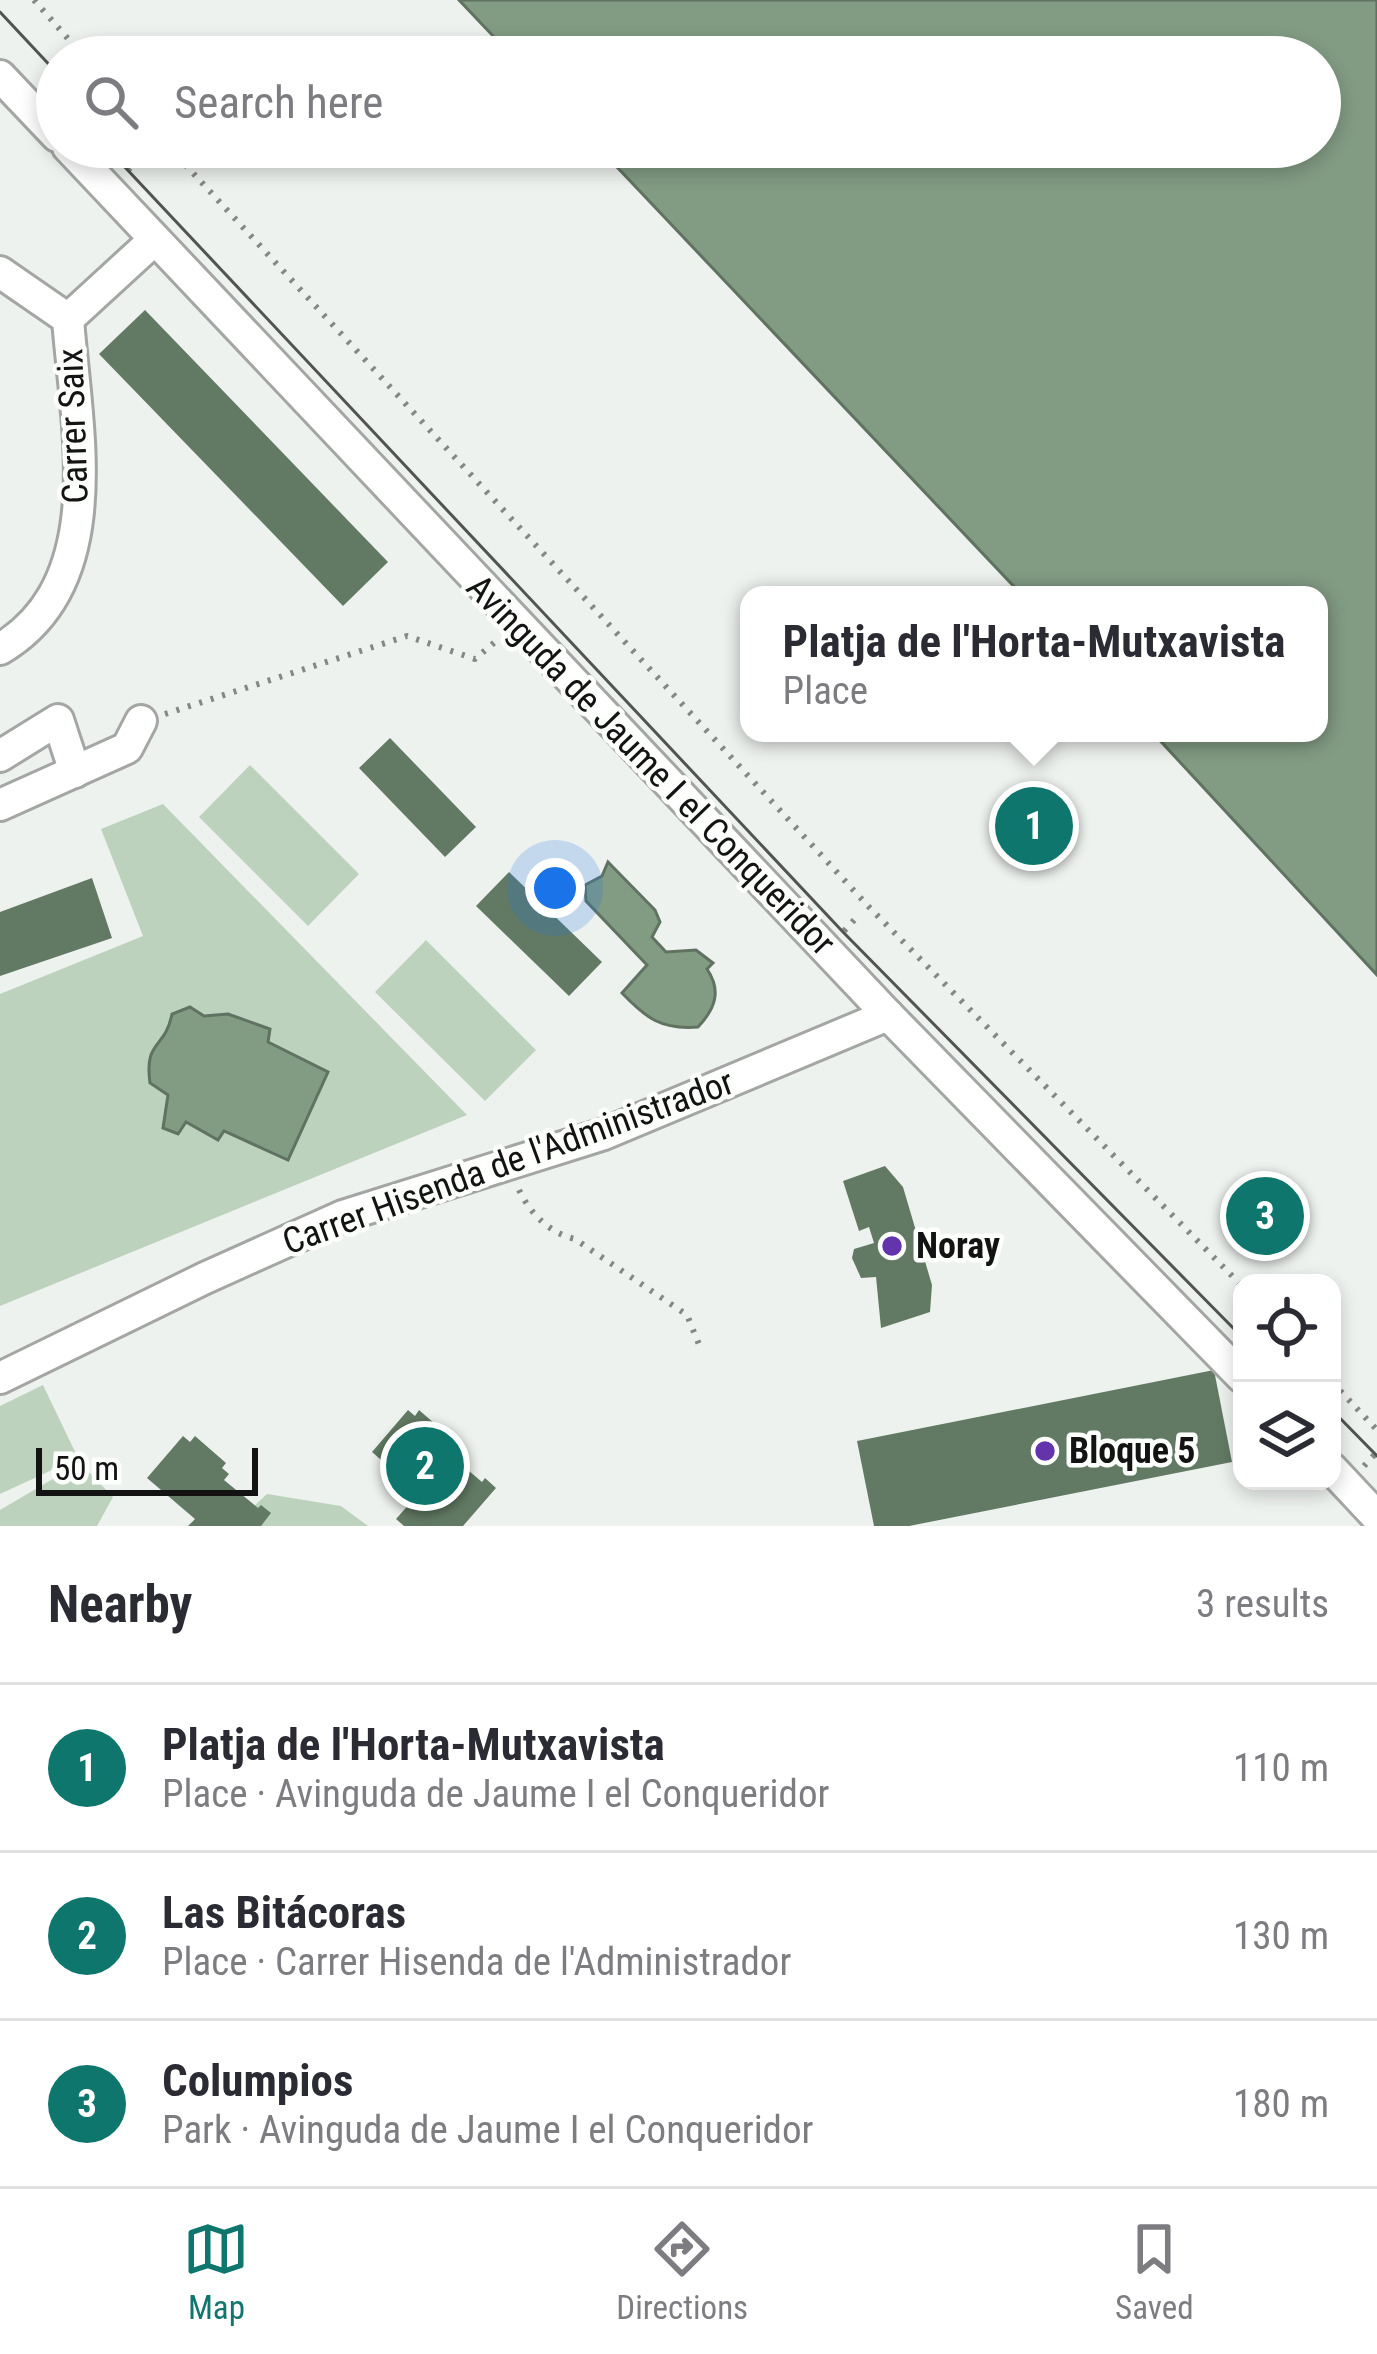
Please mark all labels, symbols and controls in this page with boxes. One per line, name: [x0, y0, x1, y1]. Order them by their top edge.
search box: [36, 36, 1341, 168]
icon: search: [78, 69, 144, 135]
text: Search here: [174, 76, 383, 129]
street label: Carrer Saix: [49, 348, 97, 504]
street label: Avinguda de Jaume I el Conqueridor: [458, 566, 844, 964]
popup: [740, 586, 1328, 742]
text: Platja de l'Horta-Mutxavista: [783, 615, 1285, 668]
text: Place: [783, 668, 868, 714]
pin: 1: [995, 781, 1073, 871]
your location: [525, 858, 585, 918]
street label: Carrer Hisenda de l'Administrador: [277, 1061, 739, 1263]
pin: 3: [1226, 1171, 1304, 1261]
place label: Noray: [916, 1225, 1000, 1267]
marker: Noray: [879, 1233, 905, 1259]
map controls: [1233, 1274, 1341, 1490]
button: locate: [1233, 1274, 1341, 1382]
button: layers: [1233, 1382, 1341, 1490]
pin: 2: [386, 1421, 464, 1511]
place label: Bloque 5: [1069, 1430, 1196, 1472]
marker: Bloque 5: [1032, 1438, 1058, 1464]
scale bar: [36, 1442, 258, 1495]
text: 50 m: [54, 1449, 119, 1488]
text: Nearby: [48, 1575, 192, 1634]
text: 3 results: [1196, 1581, 1329, 1627]
text: Platja de l'Horta-Mutxavista: [162, 1718, 665, 1771]
text: 1: [77, 1745, 97, 1791]
text: 110 m: [1233, 1745, 1329, 1791]
text: Place · Avinguda de Jaume I el Conqueridor: [162, 1771, 829, 1817]
text: Las Bitácoras: [162, 1886, 406, 1939]
text: 2: [77, 1913, 97, 1959]
text: 130 m: [1233, 1913, 1329, 1959]
text: Place · Carrer Hisenda de l'Administrador: [162, 1939, 791, 1985]
text: Columpios: [162, 2054, 353, 2107]
text: 3: [77, 2081, 97, 2127]
text: 180 m: [1233, 2081, 1329, 2127]
text: Park · Avinguda de Jaume I el Conqueridor: [162, 2107, 813, 2153]
tab: Map: [183, 2216, 249, 2327]
tab: Directions: [616, 2216, 748, 2327]
tab: Saved: [1115, 2216, 1194, 2327]

